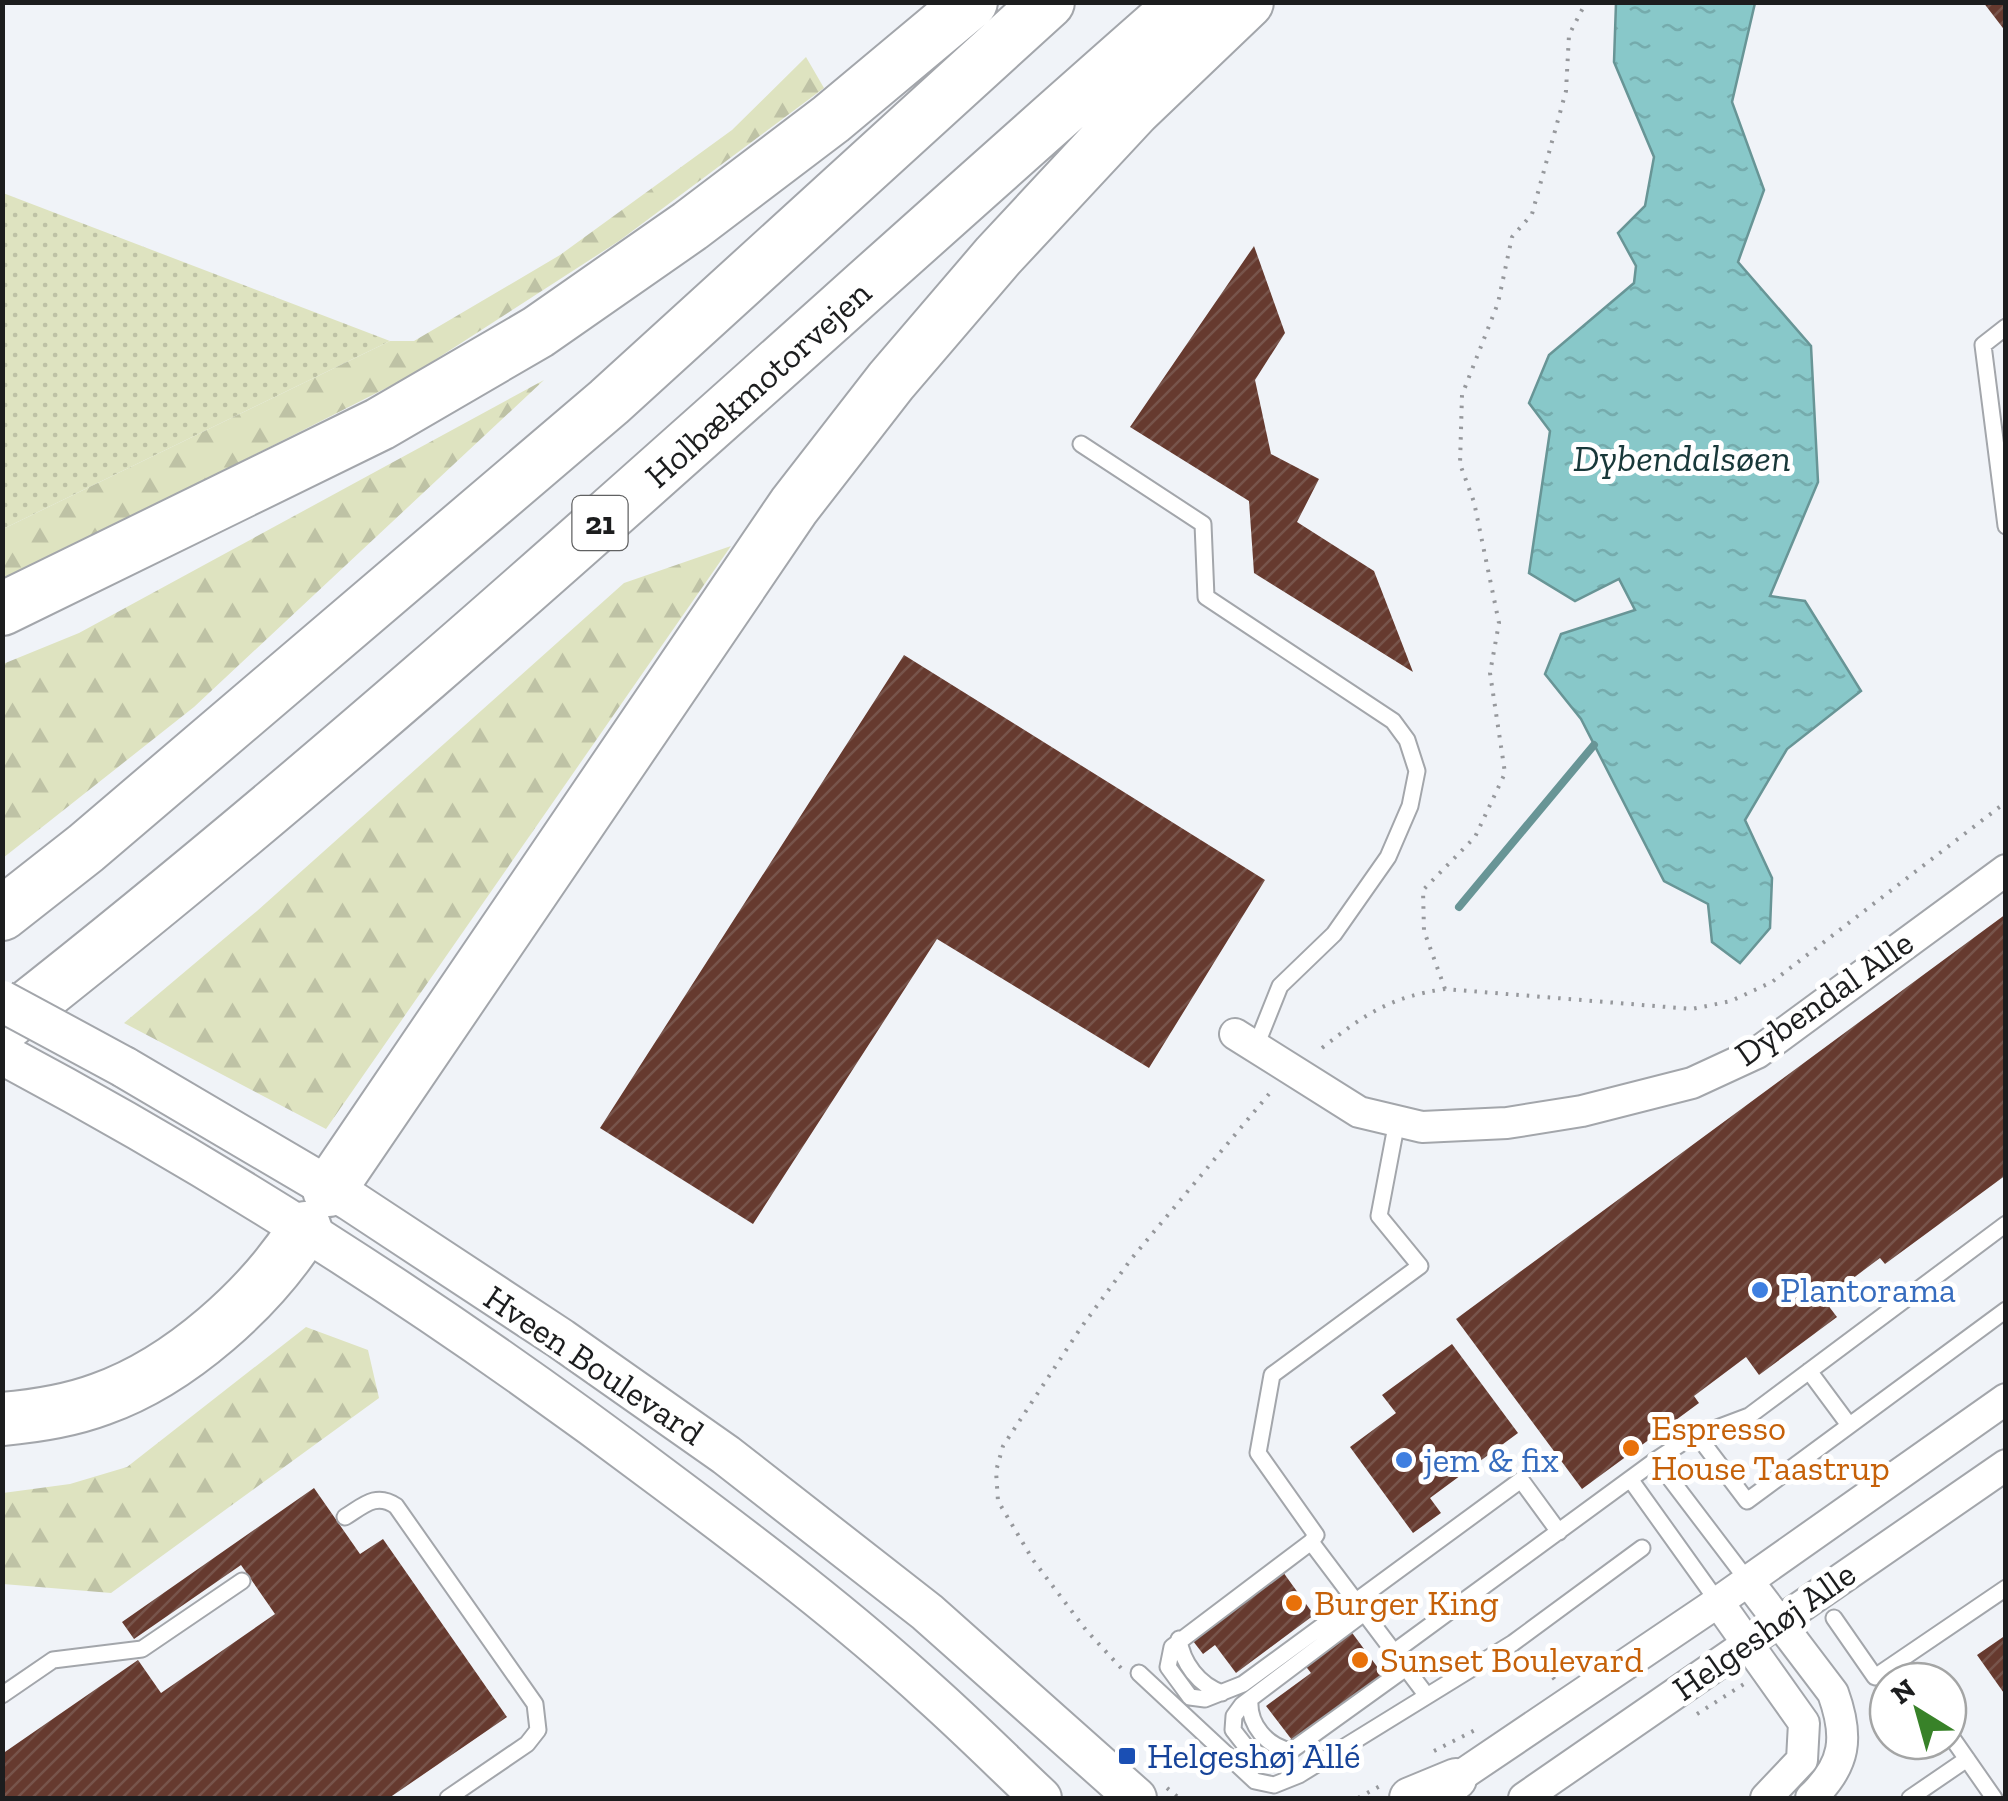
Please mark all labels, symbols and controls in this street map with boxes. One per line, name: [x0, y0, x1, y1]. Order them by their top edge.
street label: Holbækmotorvejen: [637, 272, 879, 496]
water label: Dybendalsøen: [1573, 435, 1791, 481]
road number: 21: [572, 496, 628, 550]
street label: Dybendal Alle: [1727, 921, 1921, 1075]
place label: Plantorama: [1780, 1269, 1956, 1311]
street label: Hveen Boulevard: [476, 1276, 712, 1454]
marker: Plantorama: [1749, 1279, 1771, 1301]
place label: Espresso House Taastrup: [1651, 1407, 1890, 1489]
marker: Espresso House Taastrup: [1620, 1437, 1642, 1459]
place label: jem & fix: [1423, 1439, 1559, 1481]
marker: jem & fix: [1393, 1449, 1415, 1471]
street label: Helgeshøj Alle: [1665, 1553, 1863, 1709]
place label: Burger King: [1314, 1582, 1499, 1624]
marker: Burger King: [1283, 1592, 1305, 1614]
place label: Sunset Boulevard: [1380, 1639, 1644, 1681]
marker: Sunset Boulevard: [1349, 1649, 1371, 1671]
north arrow: [1868, 1661, 1968, 1761]
text: N: [1885, 1672, 1922, 1711]
place label: Helgeshøj Allé: [1147, 1735, 1360, 1777]
marker: Helgeshøj Allé: [1116, 1745, 1138, 1767]

